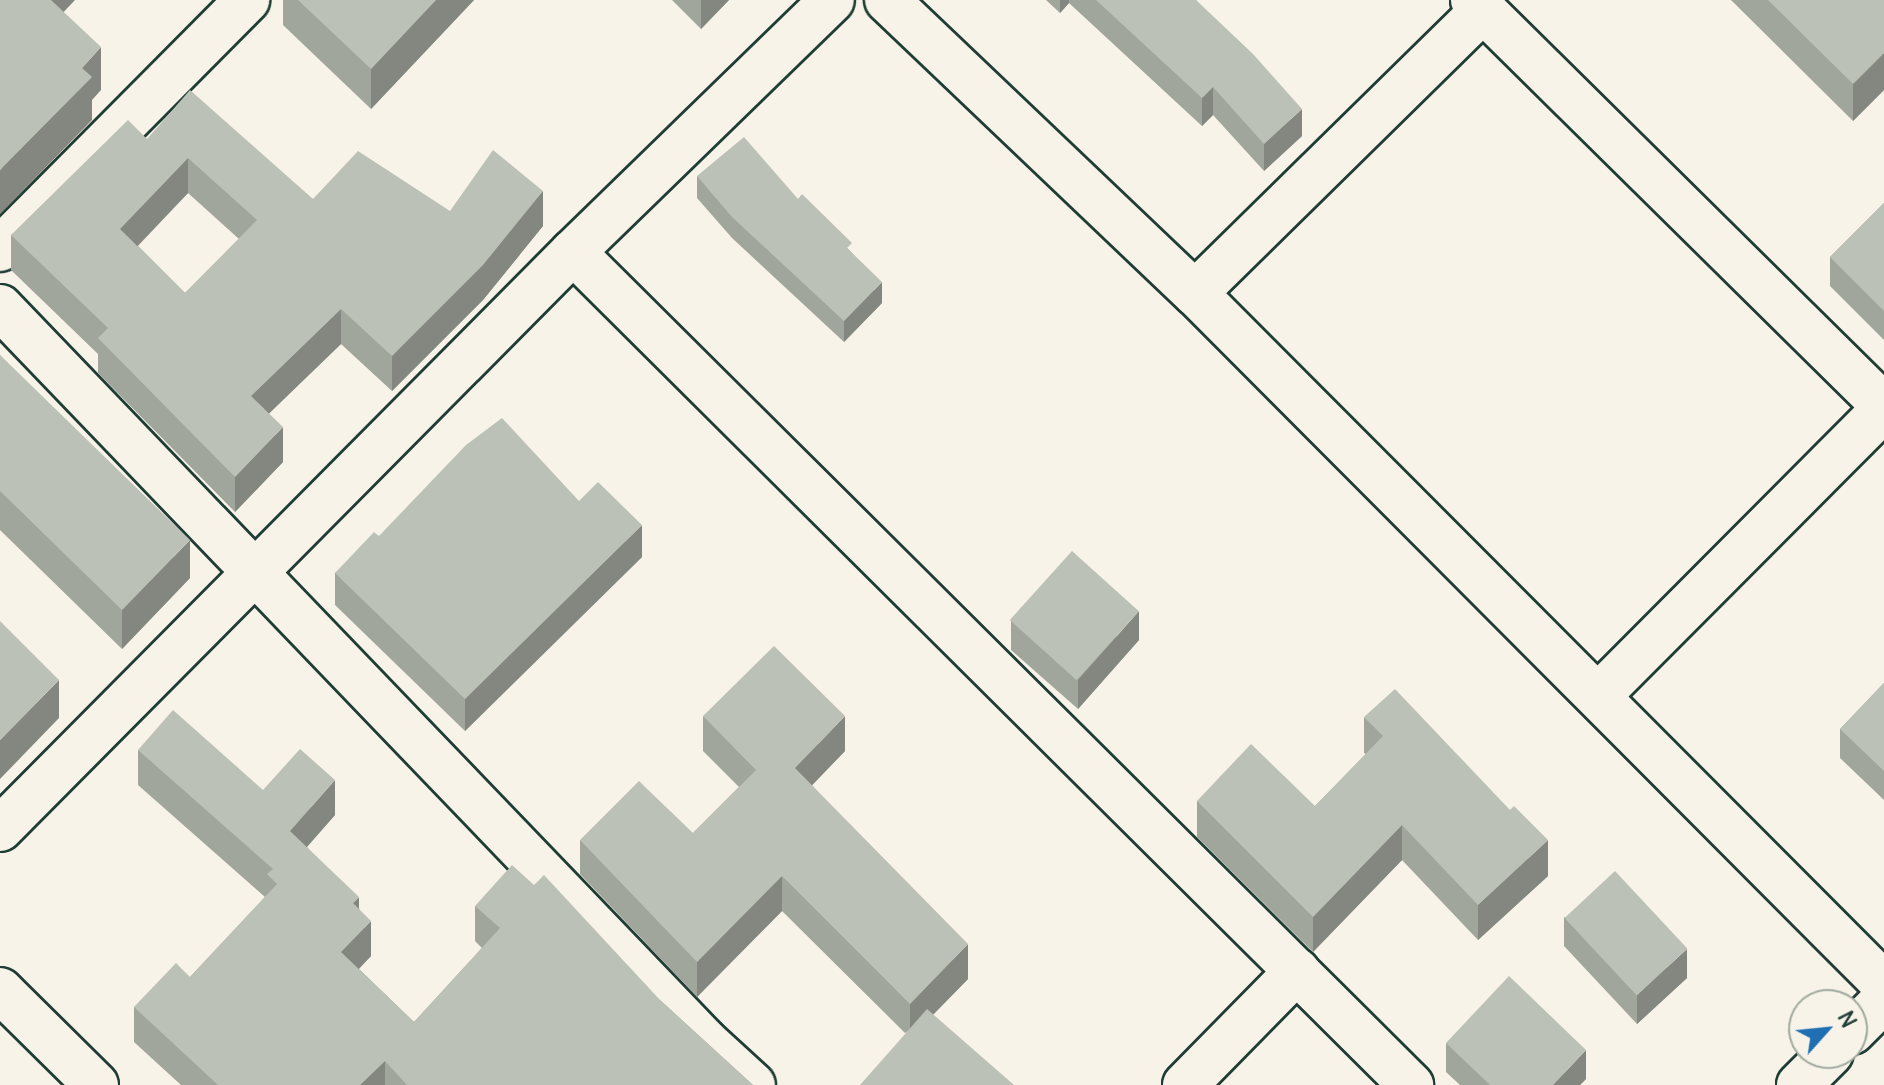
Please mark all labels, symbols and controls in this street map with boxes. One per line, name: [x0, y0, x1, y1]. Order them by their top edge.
north arrow: [1788, 989, 1868, 1069]
text: N: [1832, 1006, 1864, 1032]

